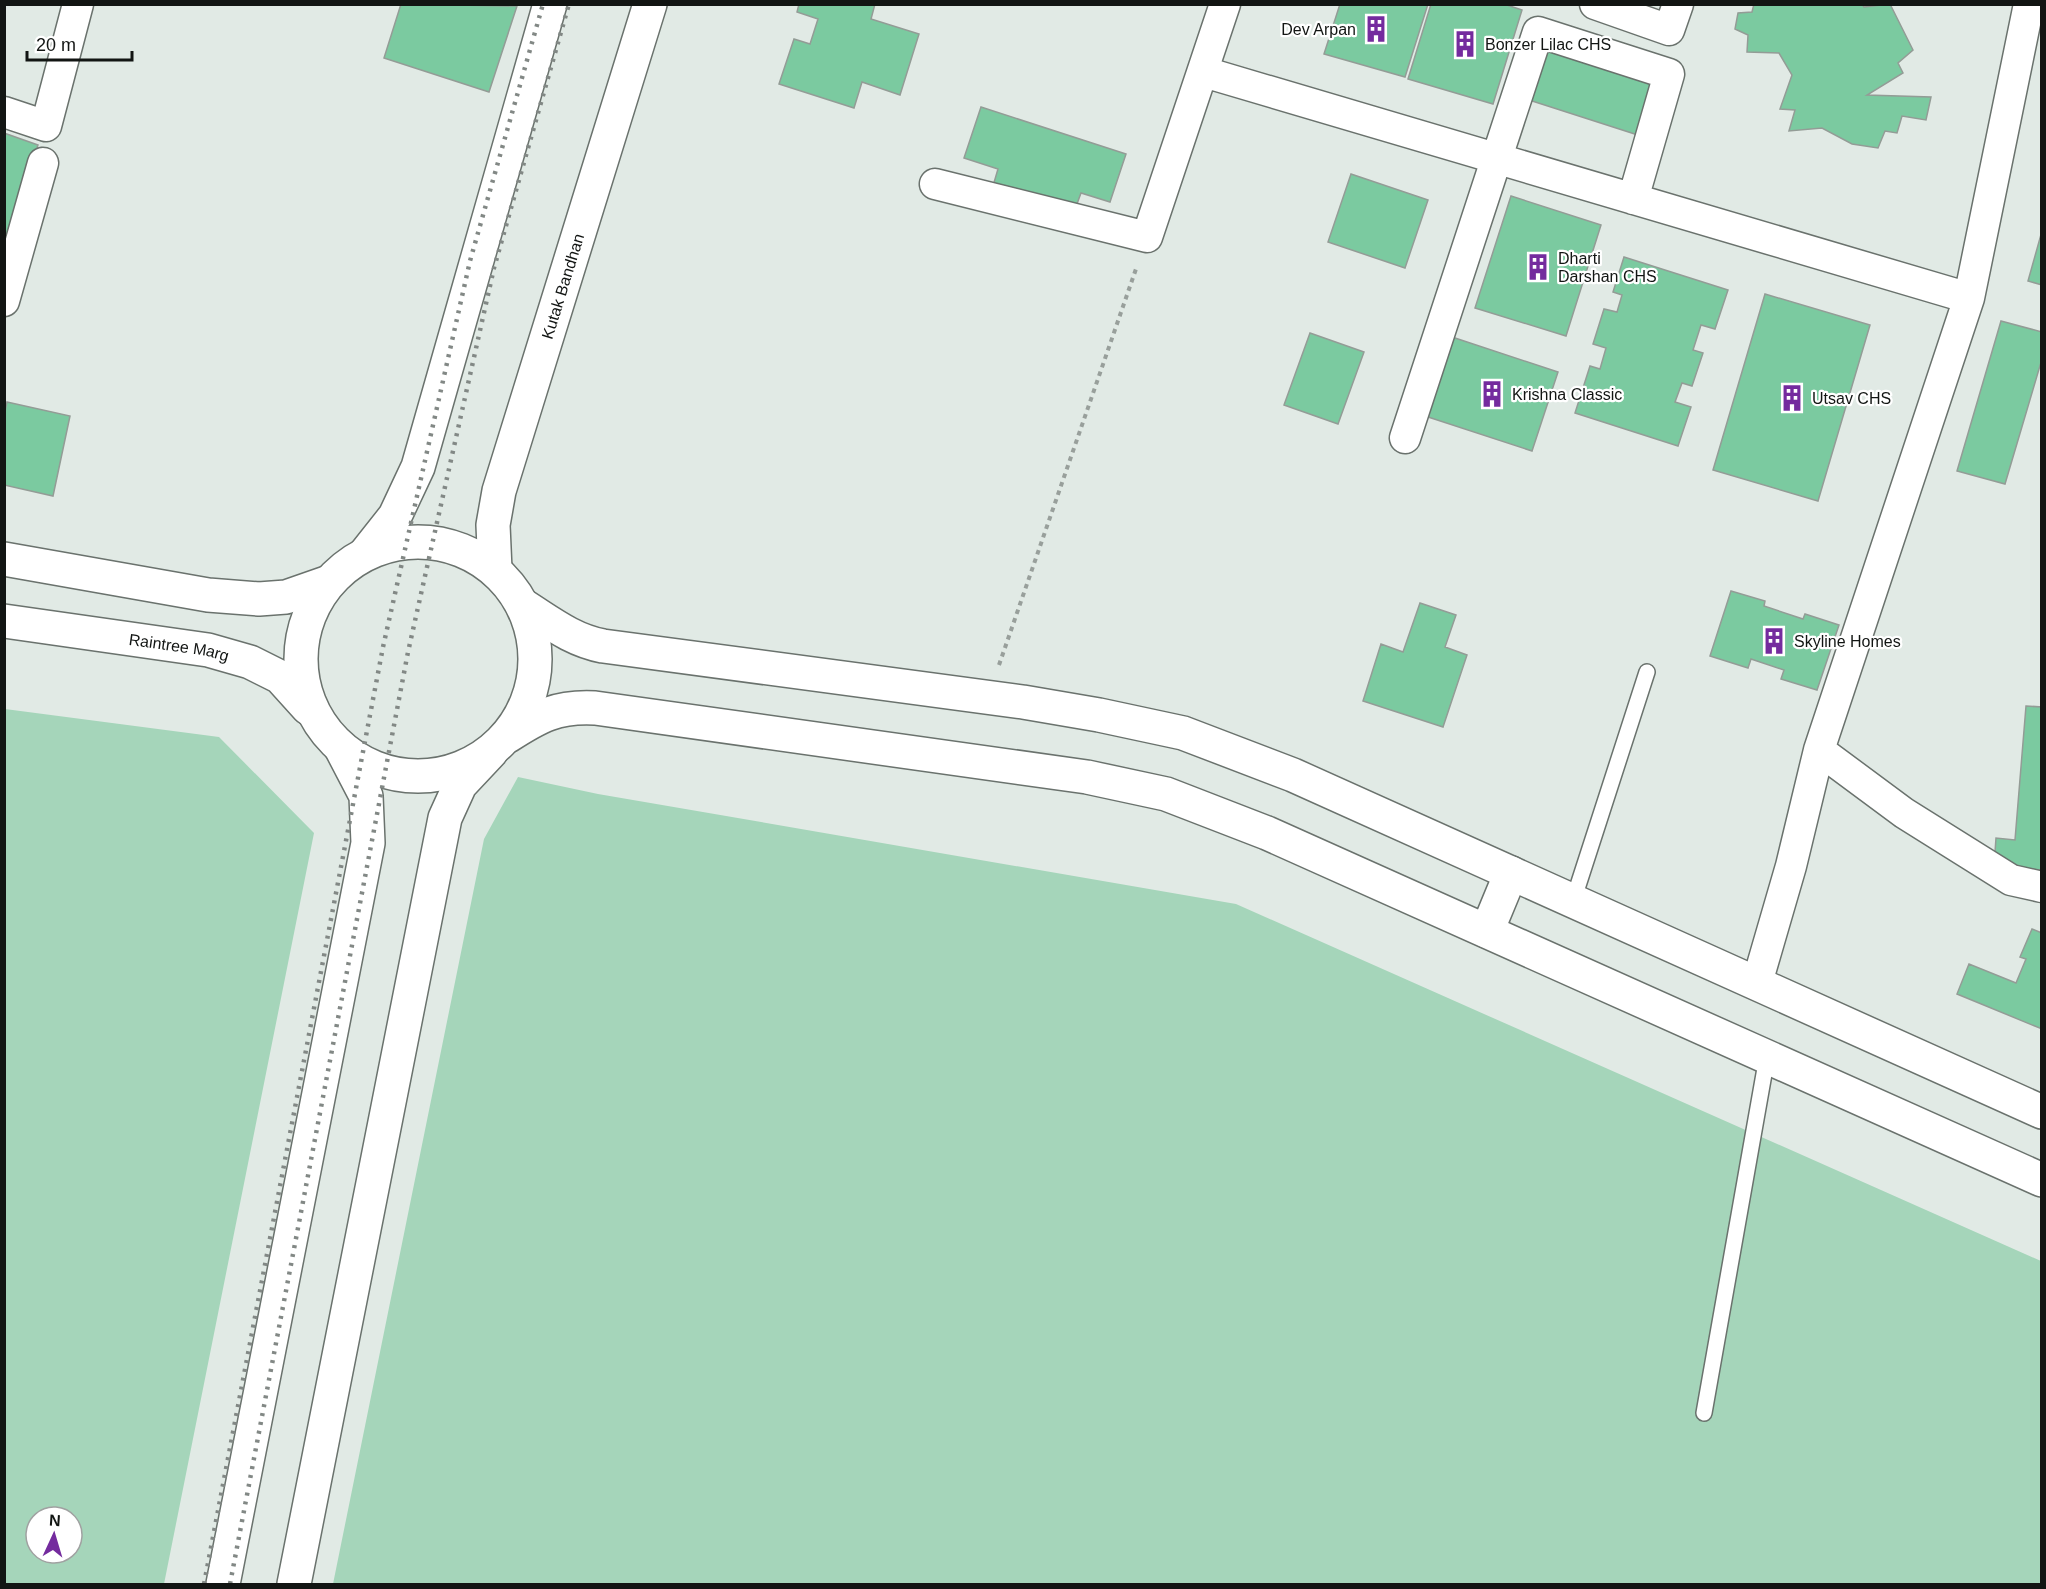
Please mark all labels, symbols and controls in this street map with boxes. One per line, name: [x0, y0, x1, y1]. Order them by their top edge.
building icon: Dev Arpan: [1361, 14, 1391, 44]
place label: Dev Arpan: [1281, 21, 1356, 38]
scale bar: [27, 24, 132, 62]
building icon: Bonzer Lilac CHS: [1450, 29, 1480, 59]
text: 20 m: [36, 35, 76, 55]
place label: Bonzer Lilac CHS: [1485, 36, 1611, 53]
street label: Kutak Bandhan: [539, 232, 587, 341]
place label: Dharti Darshan CHS: [1558, 250, 1657, 285]
building icon: Dharti Darshan CHS: [1523, 252, 1553, 282]
building icon: Krishna Classic: [1477, 379, 1507, 409]
building icon: Utsav CHS: [1777, 383, 1807, 413]
place label: Krishna Classic: [1512, 386, 1622, 403]
place label: Utsav CHS: [1812, 390, 1891, 407]
building icon: Skyline Homes: [1759, 626, 1789, 656]
street label: Raintree Marg: [128, 631, 231, 665]
place label: Skyline Homes: [1794, 633, 1901, 650]
north arrow: [24, 1505, 84, 1565]
text: N: [49, 1512, 61, 1529]

